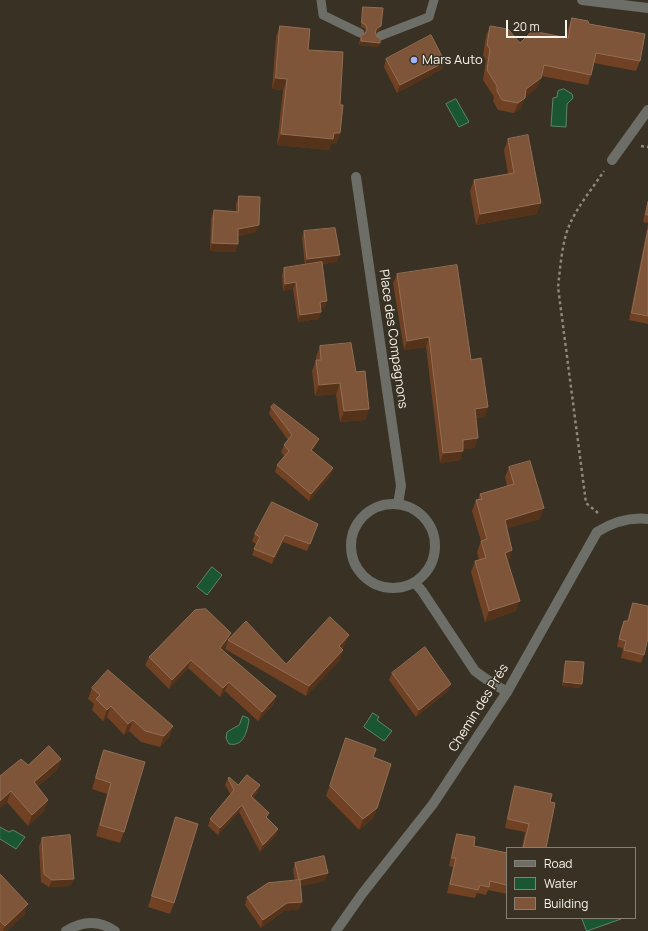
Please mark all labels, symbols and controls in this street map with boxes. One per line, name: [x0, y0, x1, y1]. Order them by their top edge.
scale bar: [508, 12, 569, 38]
text: 20 m: [513, 18, 540, 35]
place label: Mars Auto: [422, 52, 483, 68]
marker: Mars Auto: [409, 55, 419, 65]
street label: Place des Compagnons: [375, 268, 411, 410]
street label: Chemin des Prés: [446, 661, 512, 755]
legend: [506, 847, 636, 919]
text: Road: [544, 855, 572, 872]
text: Water: [544, 875, 577, 892]
text: Building: [544, 895, 588, 912]

